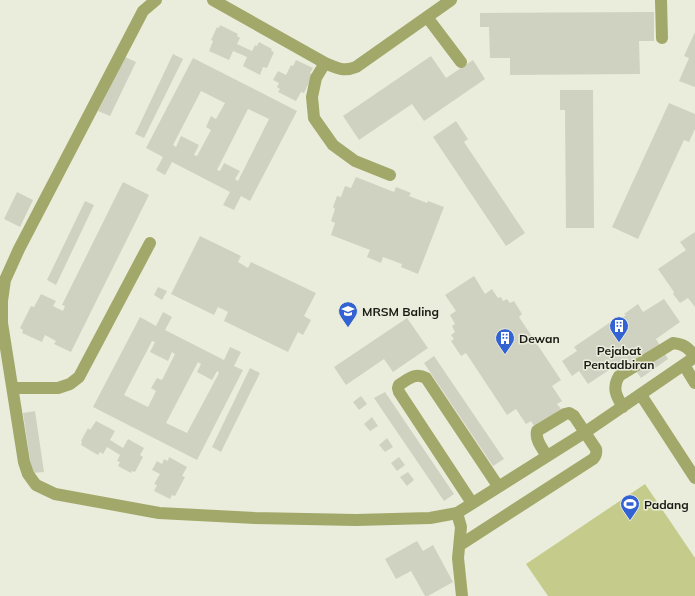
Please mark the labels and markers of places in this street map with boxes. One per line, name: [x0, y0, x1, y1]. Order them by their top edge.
school or university icon: MRSM Baling: [337, 300, 359, 328]
place label: MRSM Baling: [362, 304, 439, 319]
building icon: Pejabat Pentadbiran: [608, 315, 630, 343]
building icon: Dewan: [494, 327, 516, 355]
place label: Dewan: [519, 331, 560, 346]
place label: Pejabat Pentadbiran: [584, 343, 654, 372]
sports icon: Padang: [619, 493, 641, 521]
place label: Padang: [644, 497, 689, 512]

